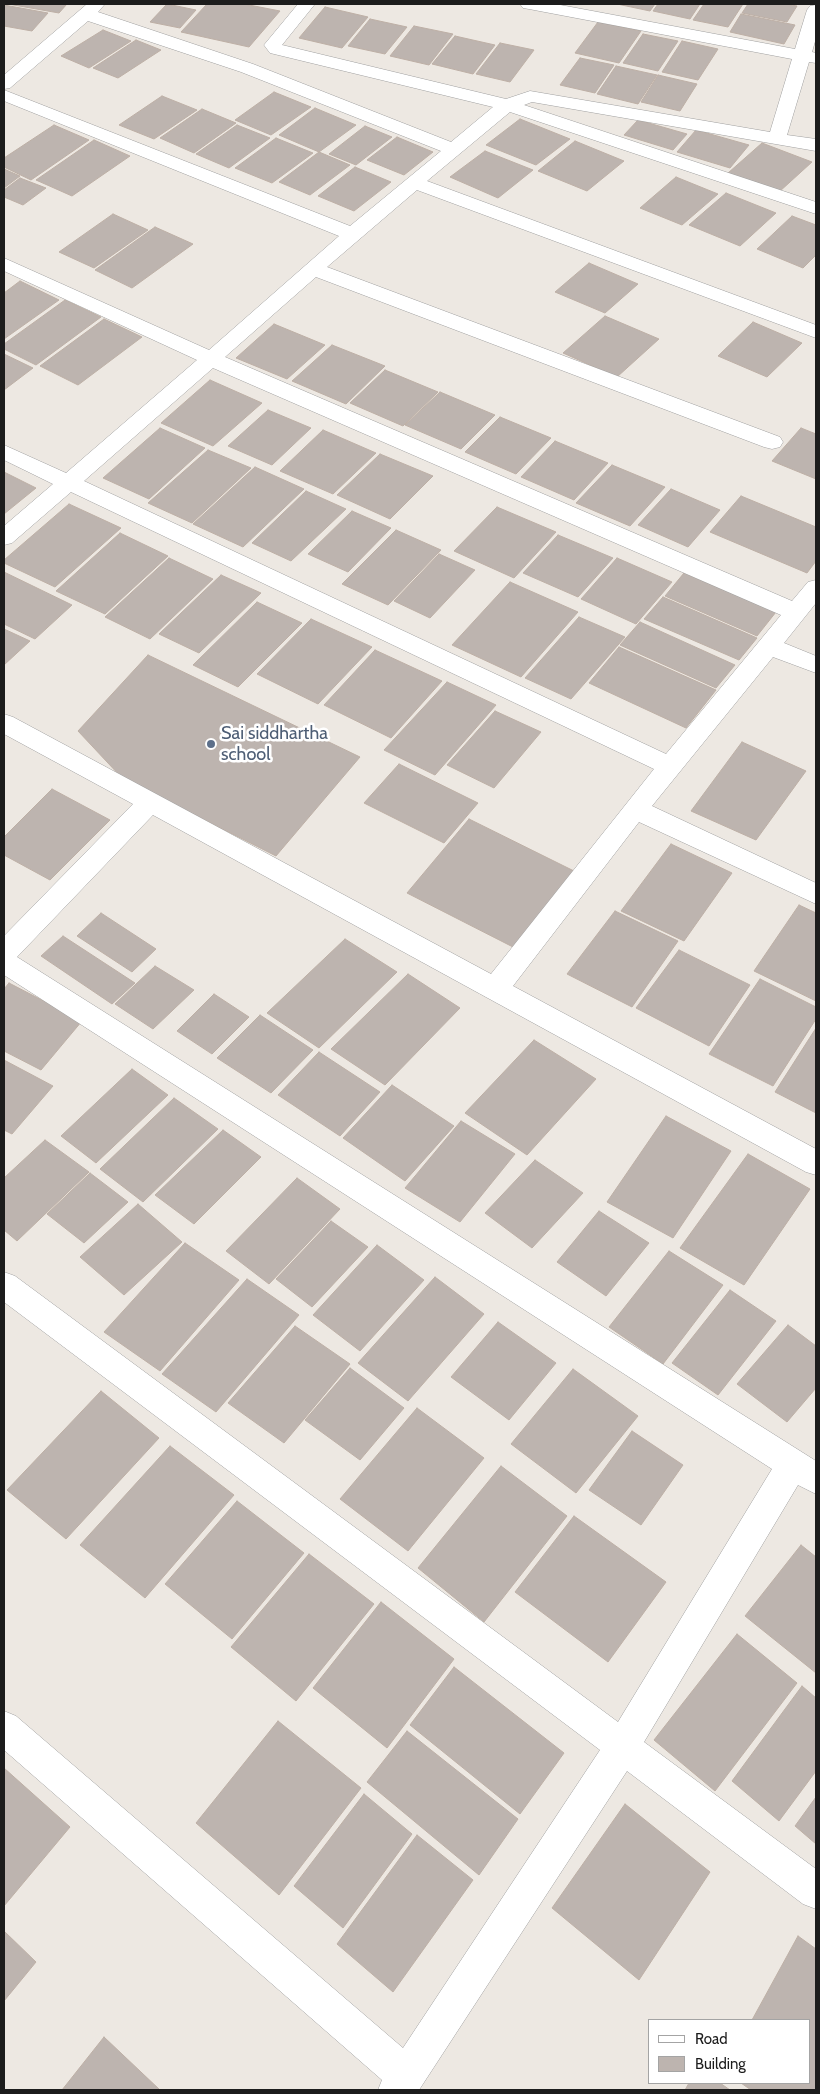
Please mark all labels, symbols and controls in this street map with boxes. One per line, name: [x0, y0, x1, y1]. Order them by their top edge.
place label: Sai siddhartha school: [221, 723, 328, 766]
marker: Sai siddhartha school: [205, 738, 217, 750]
legend: [648, 2019, 810, 2084]
text: Road: [695, 2030, 728, 2048]
text: Building: [695, 2055, 746, 2073]

